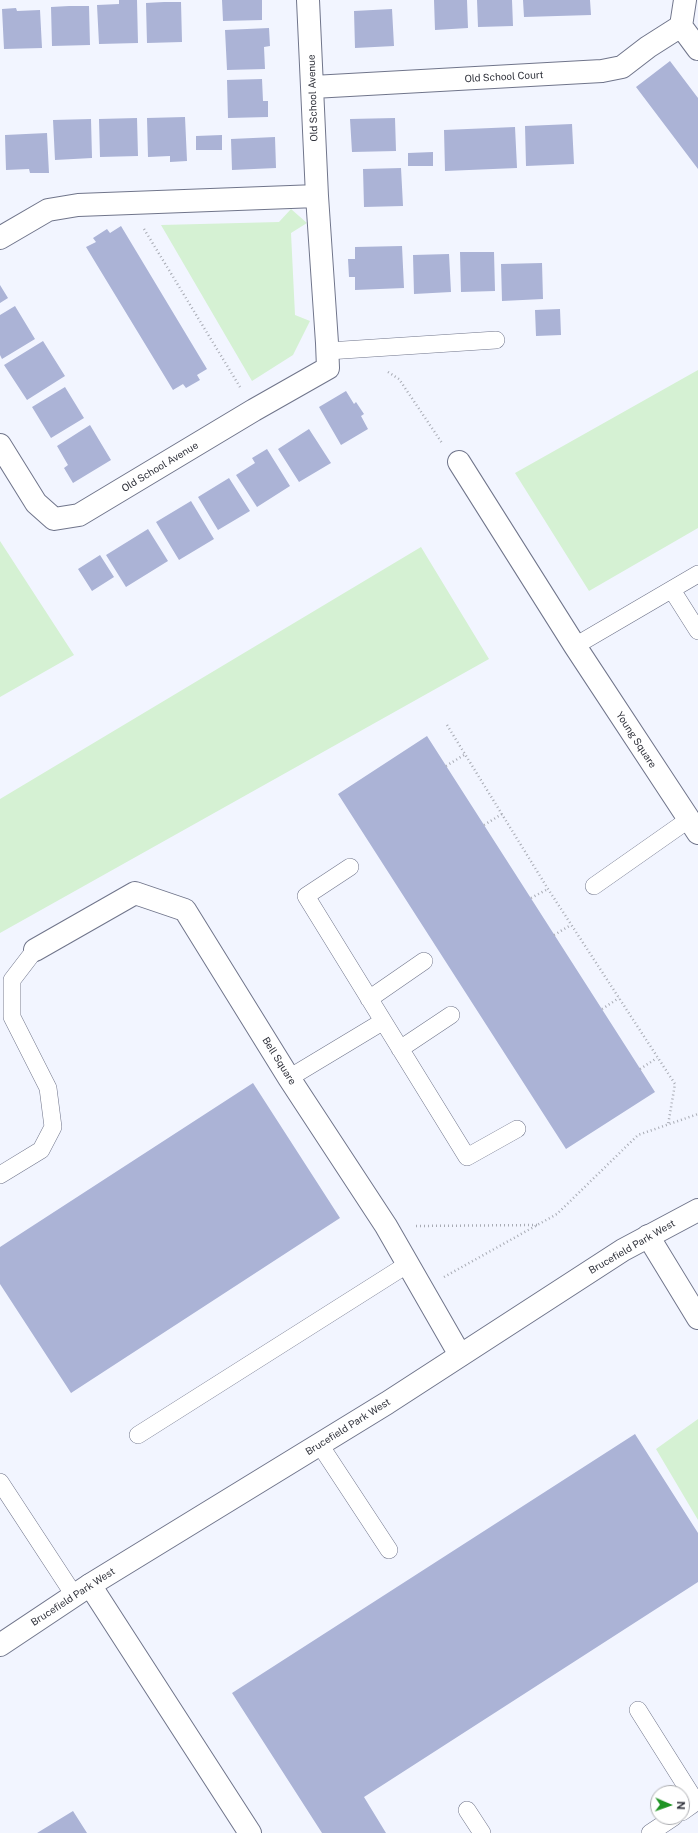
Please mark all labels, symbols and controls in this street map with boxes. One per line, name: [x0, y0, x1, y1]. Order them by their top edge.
street label: Old School Avenue: [305, 54, 321, 142]
street label: Old School Court: [464, 69, 544, 85]
street label: Old School Avenue: [119, 439, 201, 495]
street label: Young Square: [613, 710, 659, 770]
street label: Bell Square: [260, 1035, 298, 1087]
street label: Brucefield Park West: [587, 1217, 677, 1277]
street label: Brucefield Park West: [303, 1396, 393, 1458]
street label: Brucefield Park West: [29, 1565, 117, 1629]
north arrow: [650, 1785, 690, 1825]
text: N: [675, 1801, 687, 1810]

